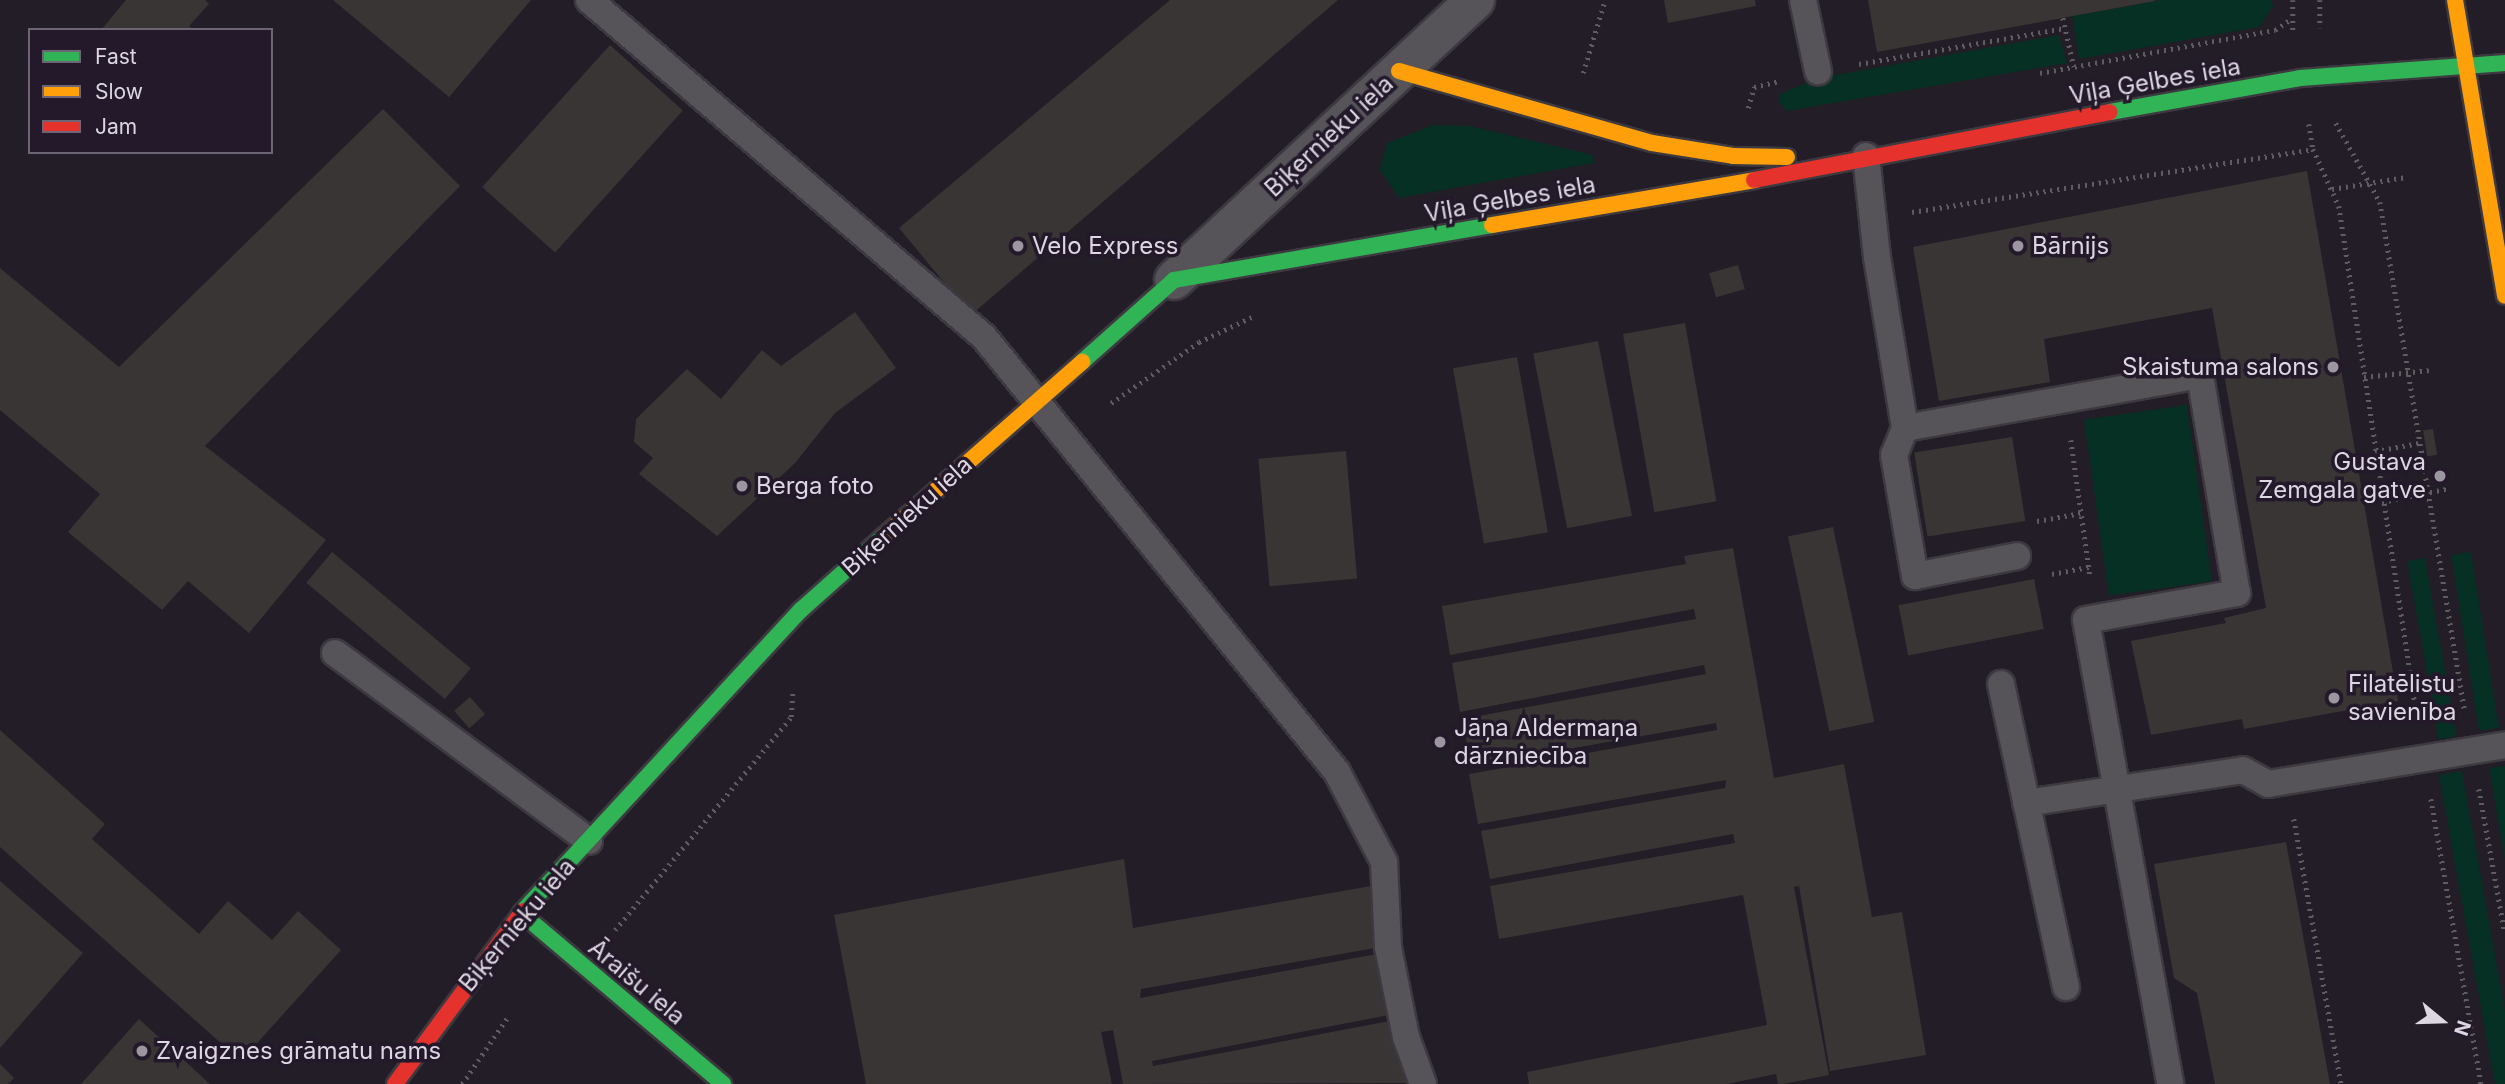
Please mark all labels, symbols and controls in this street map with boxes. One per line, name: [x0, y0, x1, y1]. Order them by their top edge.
legend: [28, 28, 273, 154]
text: Fast: [95, 44, 137, 69]
street label: Viļa Ģelbes iela: [2067, 52, 2243, 110]
street label: Biķernieku iela: [1259, 69, 1399, 203]
text: Slow: [95, 79, 143, 104]
text: Jam: [95, 114, 137, 139]
street label: Viļa Ģelbes iela: [1422, 170, 1598, 228]
place label: Velo Express: [1032, 232, 1178, 260]
place label: Bārnijs: [2032, 232, 2109, 260]
marker: Velo Express: [1010, 238, 1026, 254]
marker: Bārnijs: [2010, 238, 2026, 254]
place label: Skaistuma salons: [2122, 353, 2319, 381]
marker: Skaistuma salons: [2325, 359, 2341, 375]
place label: Gustava Zemgala gatve: [2258, 448, 2426, 504]
street label: Biķernieku iela: [836, 450, 978, 582]
marker: Gustava Zemgala gatve: [2432, 468, 2448, 484]
place label: Berga foto: [756, 472, 874, 500]
marker: Berga foto: [734, 478, 750, 494]
place label: Filatēlistu savienība: [2348, 670, 2456, 726]
marker: Filatēlistu savienība: [2326, 690, 2342, 706]
place label: Jāņa Aldermaņa dārzniecība: [1454, 714, 1638, 770]
marker: Jāņa Aldermaņa dārzniecība: [1432, 734, 1448, 750]
street label: Biķernieku iela: [453, 853, 581, 997]
street label: Āraišu iela: [583, 933, 691, 1031]
north arrow: [2407, 986, 2477, 1056]
text: N: [2449, 1017, 2476, 1039]
place label: Zvaigznes grāmatu nams: [156, 1037, 441, 1065]
marker: Zvaigznes grāmatu nams: [134, 1043, 150, 1059]

